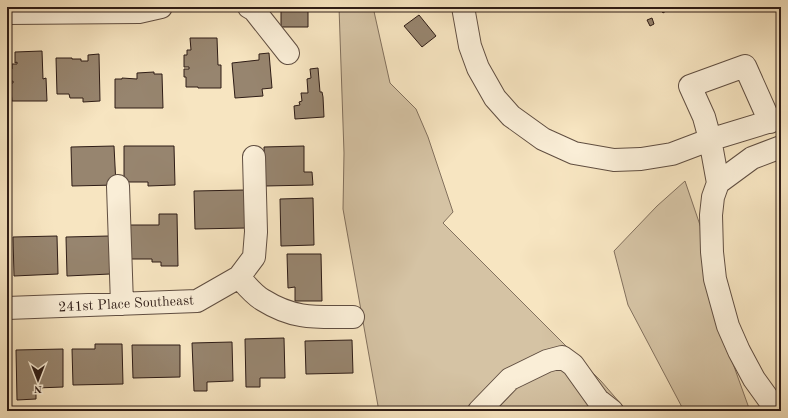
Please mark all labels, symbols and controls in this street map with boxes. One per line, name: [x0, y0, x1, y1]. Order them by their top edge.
street label: 241st Place Southeast: [58, 293, 194, 315]
north arrow: [18, 360, 58, 400]
text: N: [33, 383, 42, 394]

